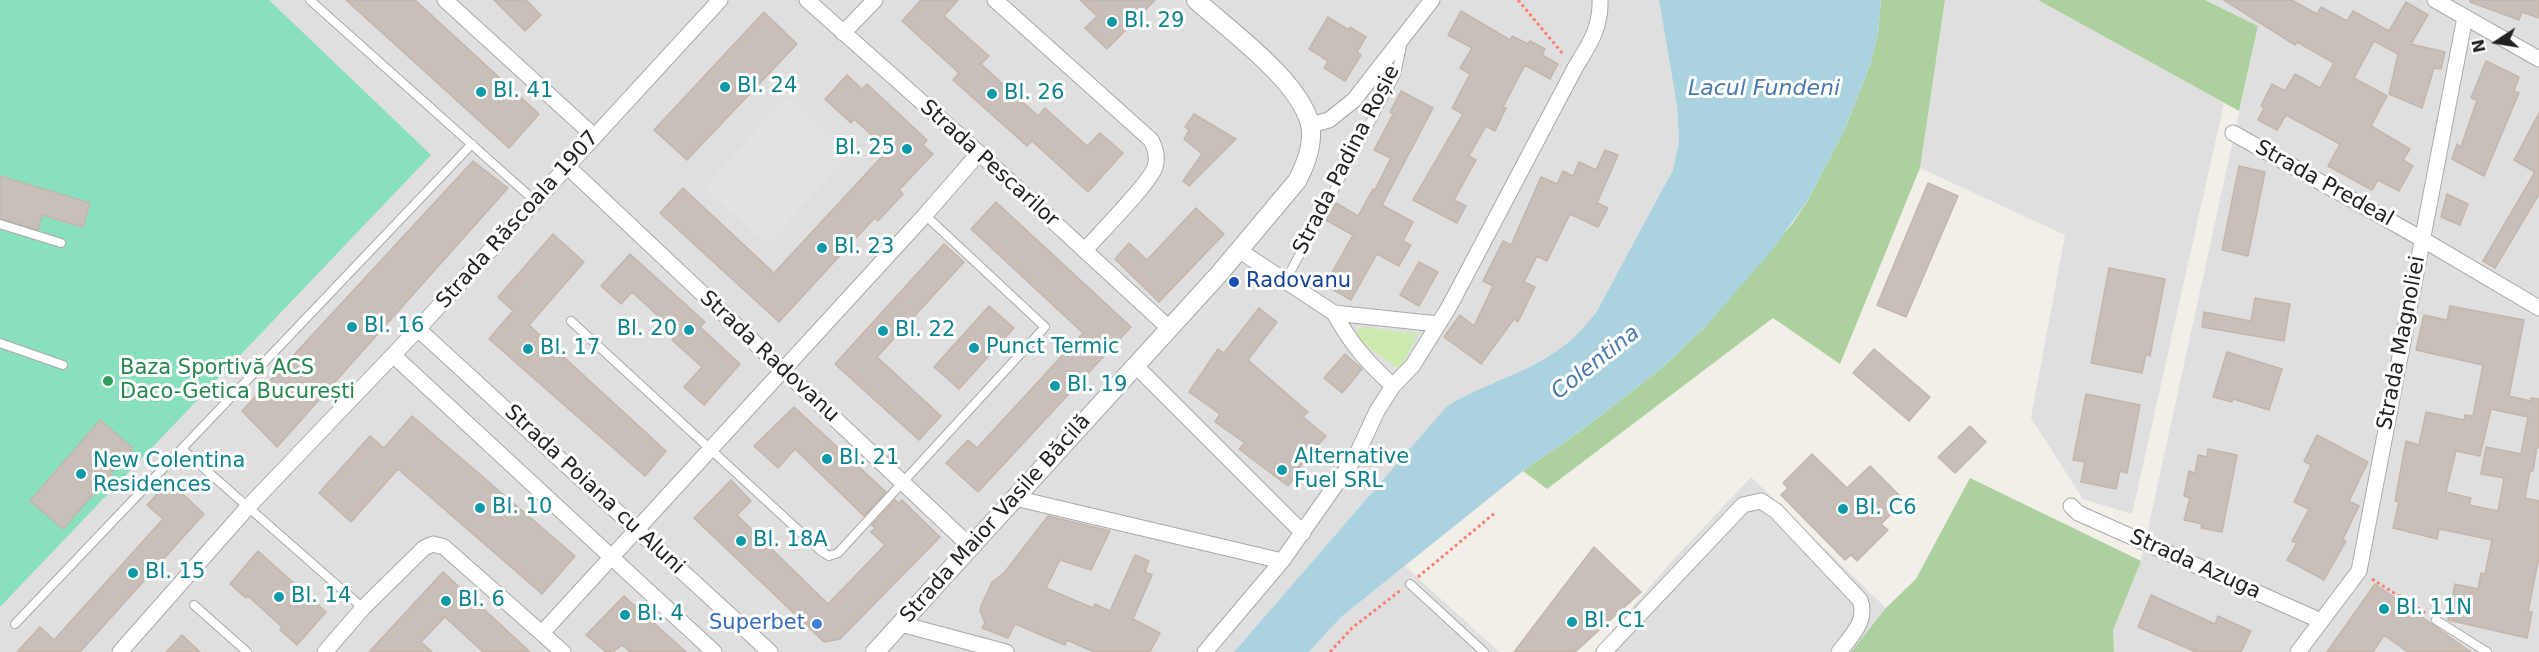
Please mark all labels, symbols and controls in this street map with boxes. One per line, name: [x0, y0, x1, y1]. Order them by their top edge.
place label: Bl. 29: [1124, 9, 1184, 35]
north arrow: [2467, 12, 2527, 72]
marker: Bl. 29: [1105, 15, 1119, 29]
text: N: [2468, 37, 2490, 54]
street label: Strada Padina Roșie: [1288, 61, 1406, 259]
place label: Bl. 24: [737, 74, 797, 100]
water label: Lacul Fundeni: [1688, 76, 1840, 102]
place label: Bl. 41: [493, 79, 553, 105]
marker: Bl. 24: [718, 80, 732, 94]
place label: Bl. 26: [1004, 81, 1064, 107]
marker: Bl. 41: [474, 85, 488, 99]
marker: Bl. 26: [985, 87, 999, 101]
street label: Strada Pescarilor: [914, 95, 1064, 233]
street label: Strada Răscoala 1907: [432, 126, 604, 314]
place label: Bl. 25: [835, 136, 895, 162]
street label: Strada Predeal: [2250, 136, 2398, 232]
marker: Bl. 25: [900, 142, 914, 156]
place label: Bl. 23: [834, 235, 894, 261]
marker: Bl. 23: [815, 241, 829, 255]
street label: Strada Magnoliei: [2373, 254, 2431, 432]
place label: Radovanu: [1246, 269, 1351, 295]
marker: Radovanu: [1227, 275, 1241, 289]
street label: Strada Radovanu: [694, 286, 844, 428]
place label: Bl. 16: [364, 314, 424, 340]
place label: Bl. 20: [617, 317, 677, 343]
place label: Bl. 22: [895, 318, 955, 344]
marker: Bl. 16: [345, 320, 359, 334]
water label: Colentina: [1547, 320, 1645, 406]
marker: Bl. 20: [682, 323, 696, 337]
marker: Bl. 22: [876, 324, 890, 338]
place label: Punct Termic: [986, 335, 1120, 361]
place label: Bl. 17: [540, 336, 600, 362]
marker: Punct Termic: [967, 341, 981, 355]
marker: Bl. 17: [521, 342, 535, 356]
place label: Baza Sportivă ACS Daco-Getica București: [120, 356, 355, 406]
place label: Bl. 19: [1067, 373, 1127, 399]
marker: Baza Sportivă ACS Daco-Getica București: [101, 374, 115, 388]
marker: Bl. 19: [1048, 379, 1062, 393]
street label: Strada Poiana cu Aluni: [499, 400, 689, 580]
street label: Strada Maior Vasile Băcilă: [896, 409, 1096, 629]
place label: Alternative Fuel SRL: [1294, 445, 1409, 495]
place label: Bl. 21: [839, 446, 899, 472]
place label: New Colentina Residences: [93, 449, 245, 499]
marker: Bl. 21: [820, 452, 834, 466]
marker: Alternative Fuel SRL: [1275, 463, 1289, 477]
marker: New Colentina Residences: [74, 467, 88, 481]
place label: Bl. 10: [492, 495, 552, 521]
place label: Bl. C6: [1855, 496, 1917, 522]
marker: Bl. 10: [473, 501, 487, 515]
marker: Bl. C6: [1836, 502, 1850, 516]
street label: Strada Azuga: [2126, 525, 2264, 605]
place label: Bl. 18A: [753, 528, 828, 554]
marker: Bl. 18A: [734, 534, 748, 548]
place label: Bl. 15: [145, 560, 205, 586]
marker: Bl. 15: [126, 566, 140, 580]
place label: Bl. 14: [291, 584, 351, 610]
place label: Bl. 6: [458, 588, 505, 614]
marker: Bl. 14: [272, 590, 286, 604]
marker: Bl. 6: [439, 594, 453, 608]
place label: Bl. 11N: [2396, 596, 2472, 622]
place label: Bl. 4: [637, 602, 684, 628]
marker: Bl. 11N: [2377, 602, 2391, 616]
marker: Bl. 4: [618, 608, 632, 622]
place label: Bl. C1: [1584, 609, 1646, 635]
place label: Superbet: [709, 611, 805, 637]
marker: Bl. C1: [1565, 615, 1579, 629]
marker: Superbet: [810, 617, 824, 631]

